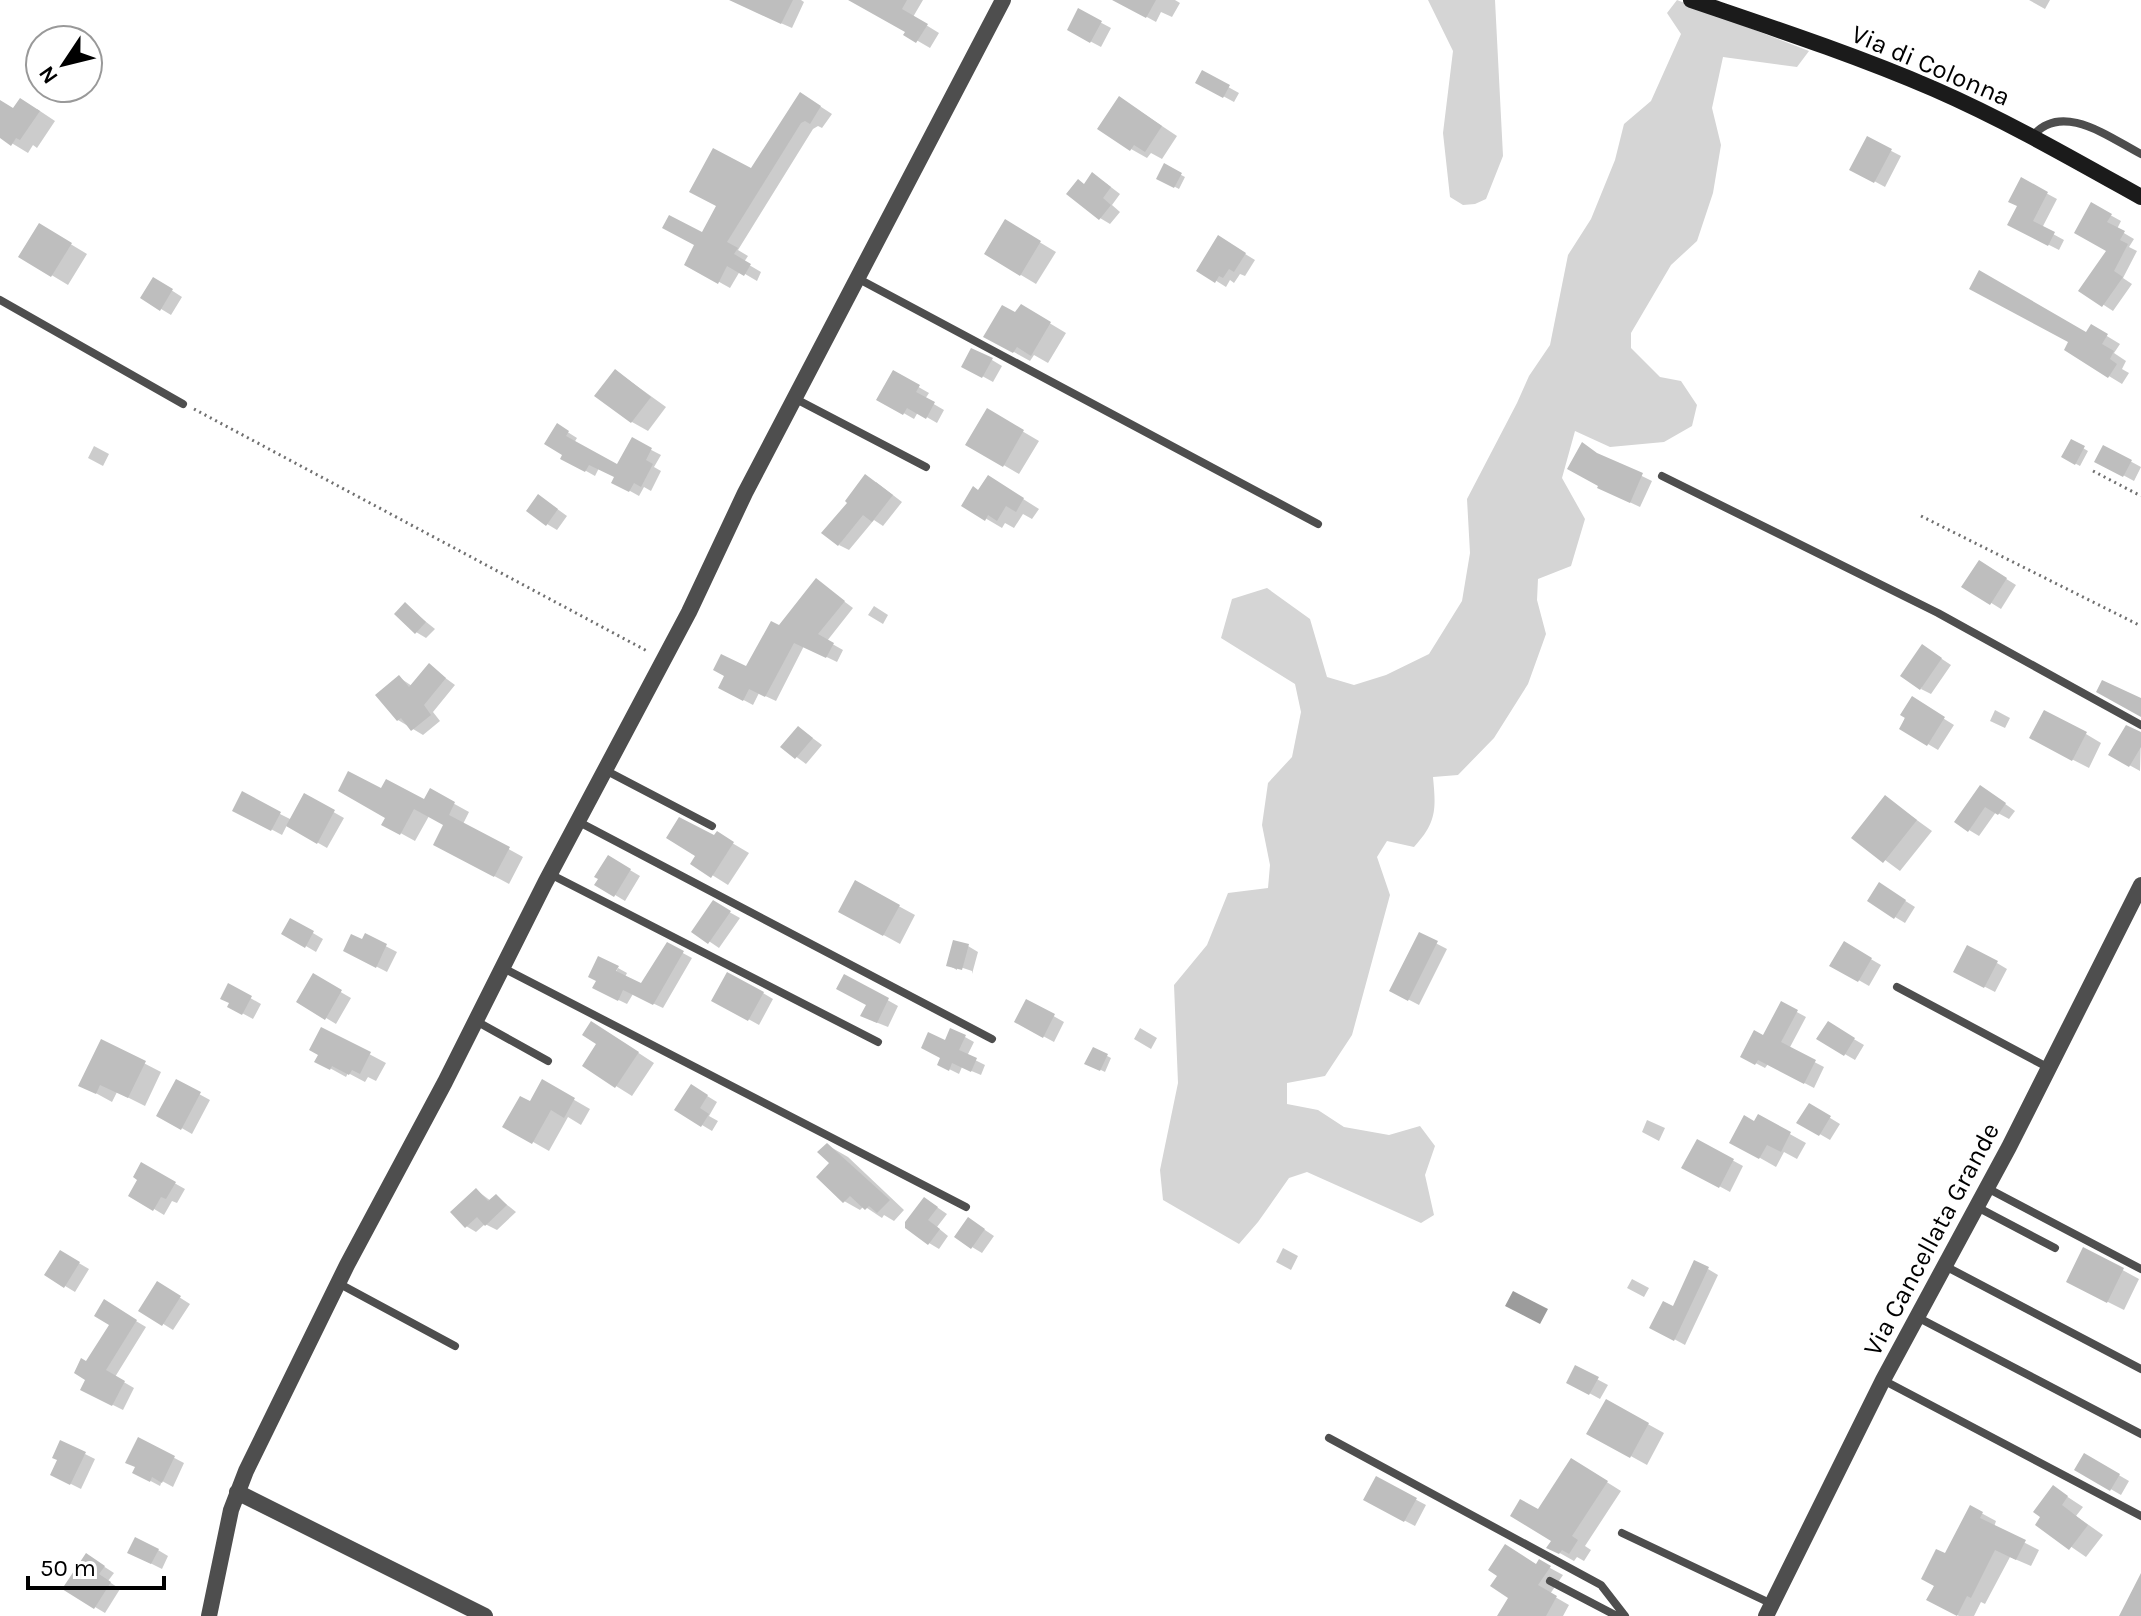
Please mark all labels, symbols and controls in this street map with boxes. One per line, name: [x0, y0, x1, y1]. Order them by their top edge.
street label: Via di Colonna: [1847, 18, 2015, 113]
north arrow: [24, 24, 104, 104]
text: N: [33, 61, 64, 89]
street label: Via Cancellata Grande: [1857, 1117, 2006, 1361]
scale bar: [28, 1540, 164, 1590]
text: 50 m: [40, 1554, 96, 1582]

